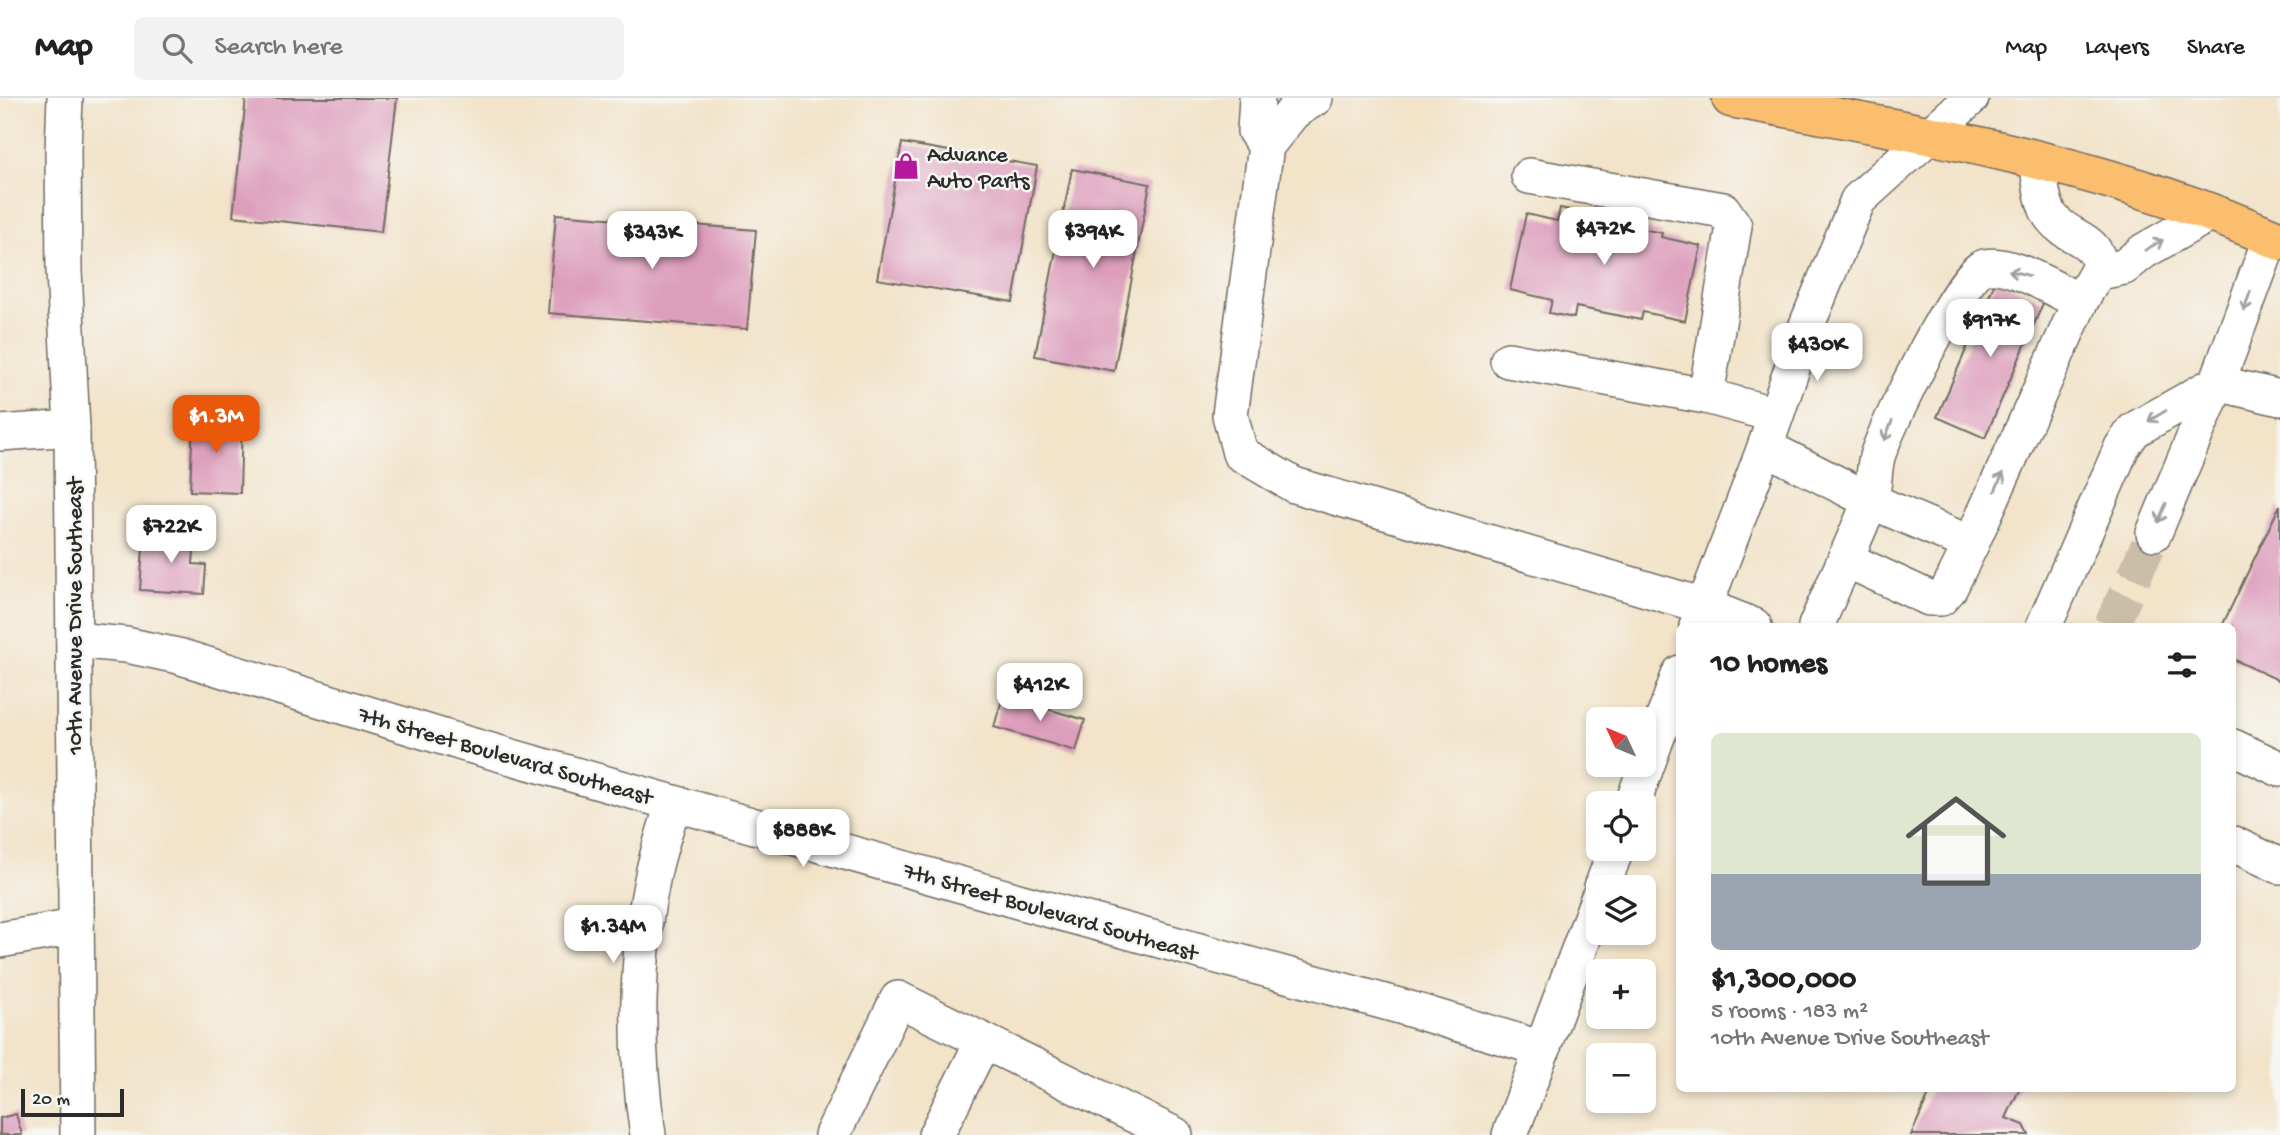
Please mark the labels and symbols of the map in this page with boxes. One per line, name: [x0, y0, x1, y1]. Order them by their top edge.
place label: Advance Auto Parts: [927, 143, 1030, 196]
shop icon: Advance Auto Parts: [891, 151, 921, 181]
pin: $472K: [1555, 208, 1653, 267]
pin: $394K: [1044, 211, 1142, 270]
pin: $343K: [603, 212, 701, 271]
one-way arrow: [2144, 238, 2164, 252]
one-way arrow: [2008, 266, 2031, 279]
one-way arrow: [2240, 289, 2252, 311]
pin: $917K: [1941, 300, 2039, 359]
pin: $430K: [1768, 324, 1866, 383]
pin: $1.3M: [167, 396, 265, 455]
one-way arrow: [2148, 409, 2168, 423]
one-way arrow: [1881, 419, 1894, 441]
one-way arrow: [1993, 471, 2006, 493]
street label: 10th Avenue Drive Southeast: [63, 476, 90, 756]
one-way arrow: [2155, 502, 2168, 524]
pin: $722K: [122, 505, 220, 565]
pin: $412K: [991, 664, 1089, 723]
street label: 7th Street Boulevard Southeast: [354, 702, 657, 813]
north arrow: [1586, 707, 1656, 777]
pin: $888K: [754, 810, 852, 869]
street label: 7th Street Boulevard Southeast: [899, 858, 1202, 969]
pin: $1.34M: [556, 906, 670, 965]
scale bar: [21, 1086, 124, 1118]

